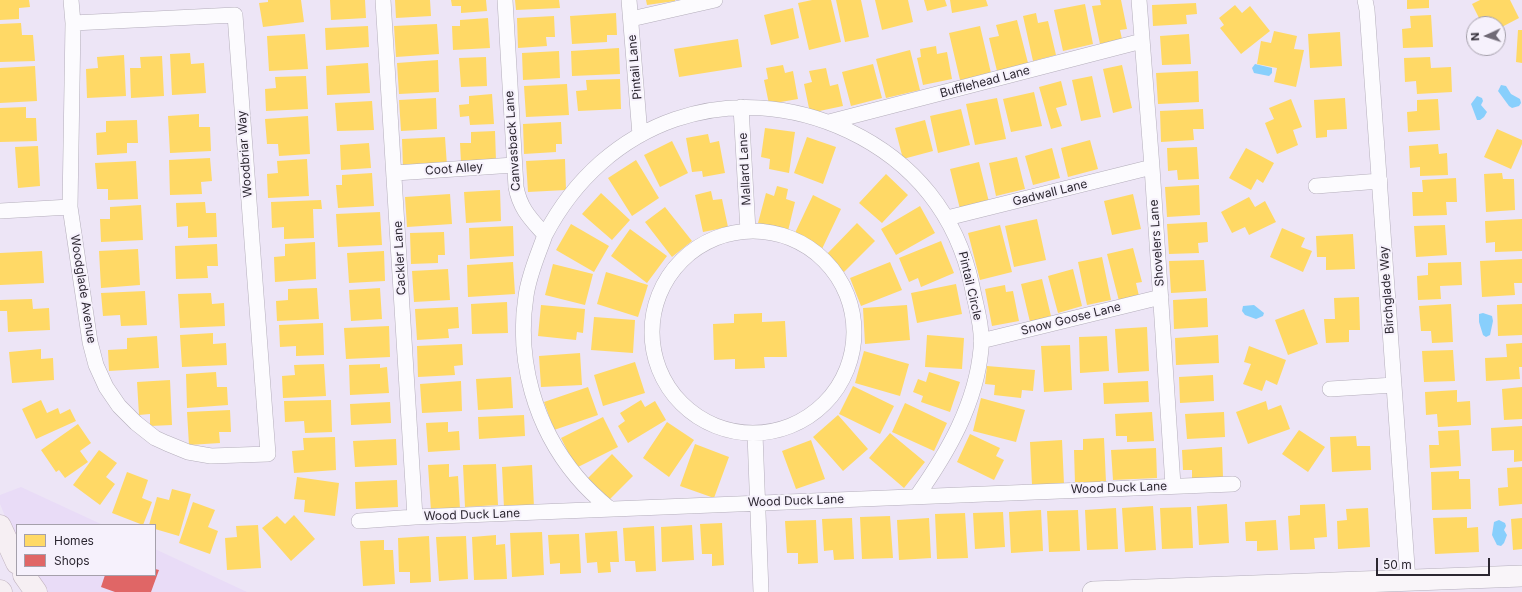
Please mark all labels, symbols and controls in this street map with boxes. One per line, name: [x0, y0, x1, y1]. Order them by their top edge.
north arrow: [1466, 16, 1506, 56]
text: N: [1468, 32, 1482, 41]
street label: Pintail Lane: [625, 34, 645, 100]
street label: Bufflehead Lane: [938, 63, 1032, 101]
street label: Canvasback Lane: [502, 90, 524, 192]
street label: Woodbriar Way: [235, 110, 255, 198]
street label: Mallard Lane: [736, 132, 754, 206]
street label: Coot Alley: [425, 160, 483, 178]
street label: Gadwall Lane: [1011, 177, 1089, 209]
street label: Shovelers Lane: [1147, 199, 1167, 287]
street label: Cackler Lane: [391, 220, 409, 296]
street label: Woodglade Avenue: [67, 234, 99, 344]
street label: Birchglade Way: [1377, 245, 1397, 335]
street label: Pintail Circle: [955, 250, 985, 322]
street label: Snow Goose Lane: [1019, 300, 1123, 338]
street label: Wood Duck Lane: [1071, 479, 1167, 497]
street label: Wood Duck Lane: [748, 492, 844, 510]
street label: Wood Duck Lane: [424, 506, 520, 524]
legend: [16, 524, 156, 576]
text: Homes: [54, 533, 94, 548]
scale bar: [1378, 550, 1492, 576]
text: Shops: [54, 553, 90, 568]
text: 50 m: [1383, 557, 1412, 572]

